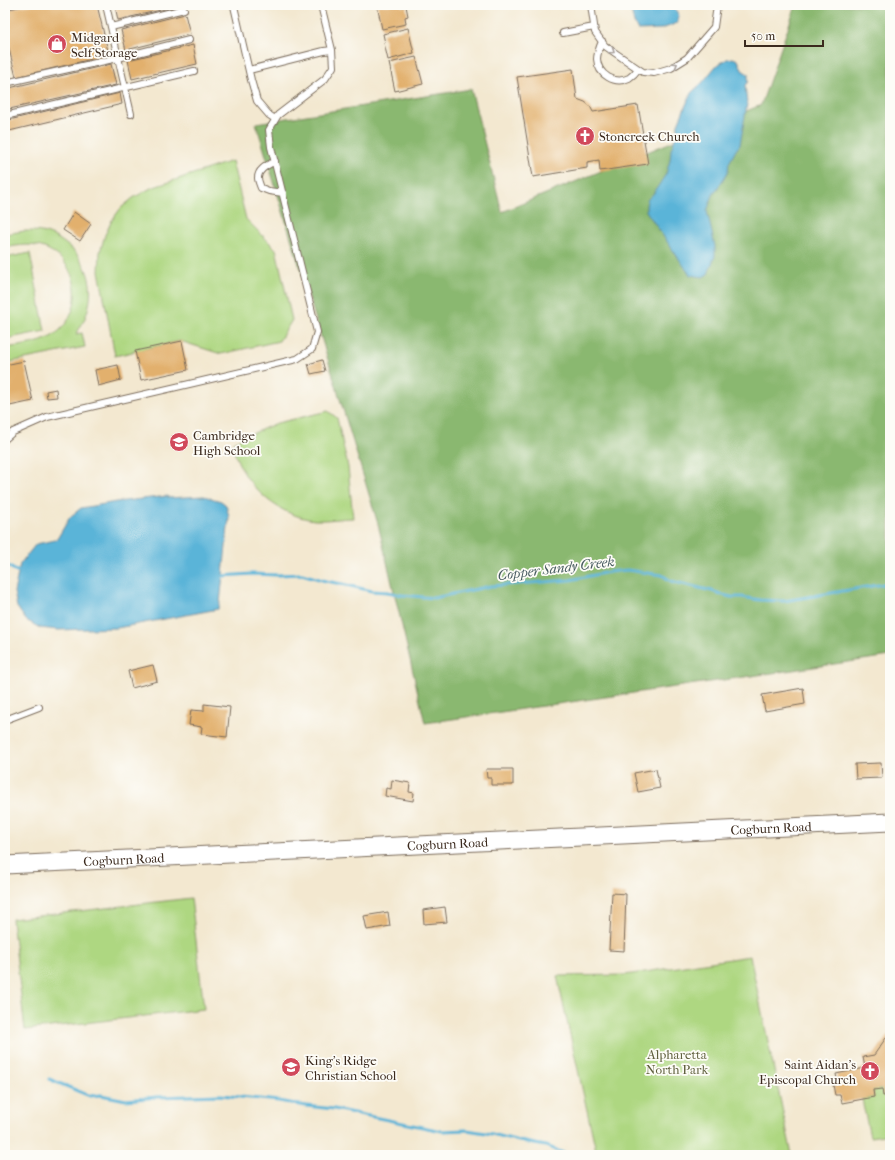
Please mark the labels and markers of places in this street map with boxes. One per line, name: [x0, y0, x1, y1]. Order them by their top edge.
place label: Midgard Self Storage: [71, 30, 138, 60]
shop icon: Midgard Self Storage: [46, 33, 68, 55]
church icon: Stoncreek Church: [574, 125, 596, 147]
place label: Stoncreek Church: [599, 129, 700, 144]
place label: Cambridge High School: [193, 428, 261, 458]
school or university icon: Cambridge High School: [168, 431, 190, 453]
place label: King's Ridge Christian School: [305, 1053, 397, 1083]
school or university icon: King's Ridge Christian School: [280, 1056, 302, 1078]
place label: Saint Aidan's Episcopal Church: [759, 1057, 857, 1087]
church icon: Saint Aidan's Episcopal Church: [859, 1060, 881, 1082]

